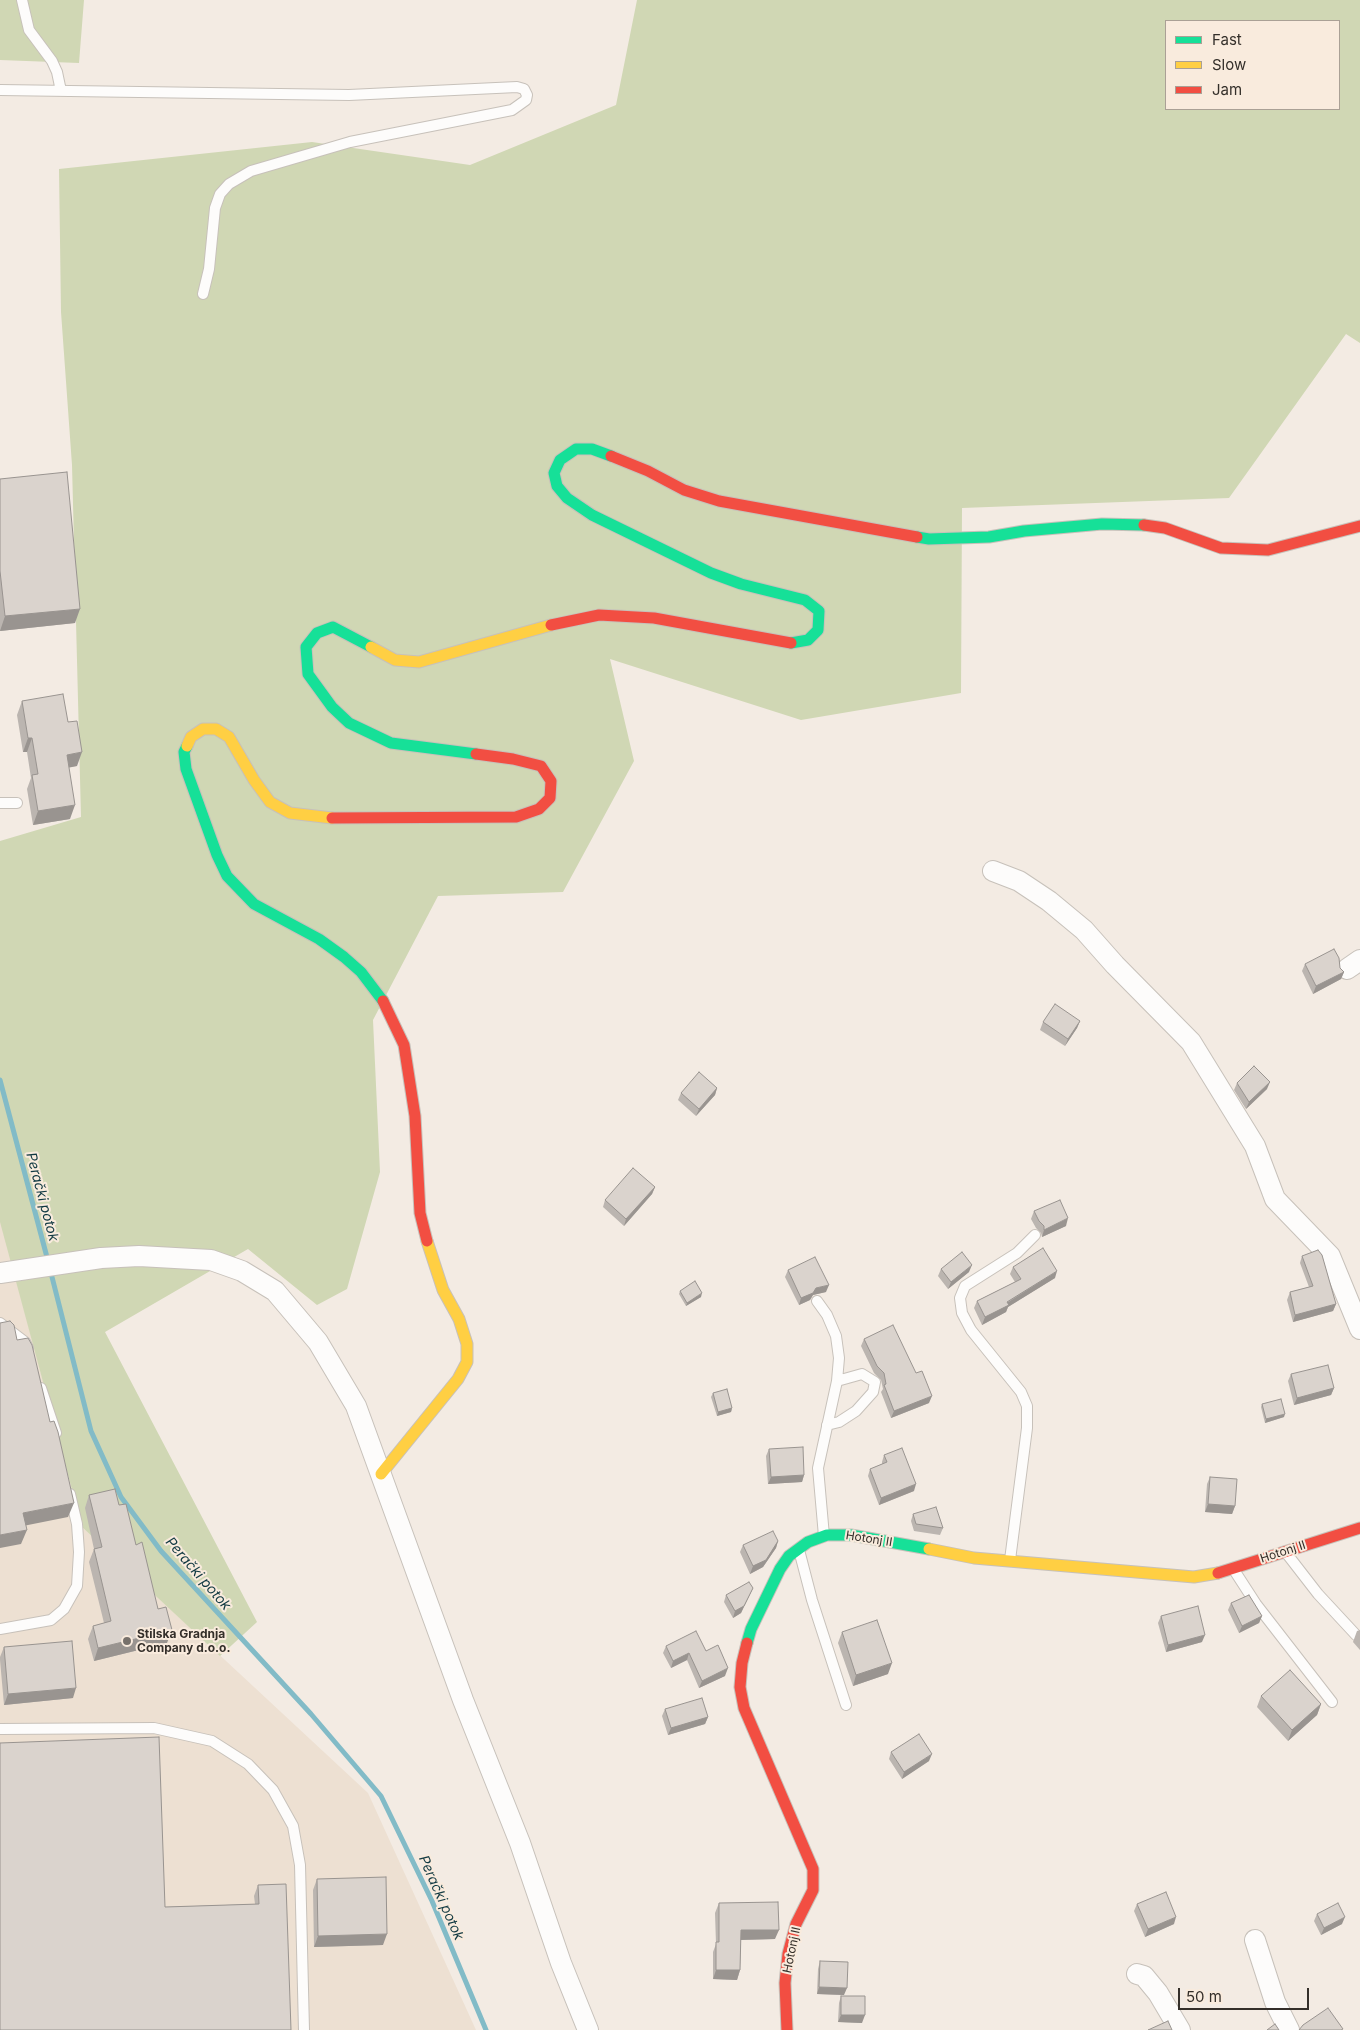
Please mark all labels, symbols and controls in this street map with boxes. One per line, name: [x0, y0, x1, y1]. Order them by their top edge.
legend: [1165, 20, 1340, 110]
text: Fast: [1212, 30, 1242, 49]
text: Slow: [1212, 55, 1246, 74]
text: Jam: [1212, 80, 1242, 99]
water label: Perački potok: [22, 1151, 62, 1243]
street label: Hotonj II: [845, 1528, 893, 1550]
water label: Perački potok: [162, 1534, 234, 1614]
street label: Hotonj II: [1258, 1538, 1308, 1566]
place label: Stilska Gradnja Company d.o.o.: [137, 1627, 230, 1655]
marker: Stilska Gradnja Company d.o.o.: [121, 1635, 133, 1647]
water label: Perački potok: [415, 1853, 467, 1943]
street label: Hotonj II: [780, 1926, 804, 1974]
scale bar: [1180, 1978, 1311, 2010]
text: 50 m: [1186, 1987, 1222, 2006]

